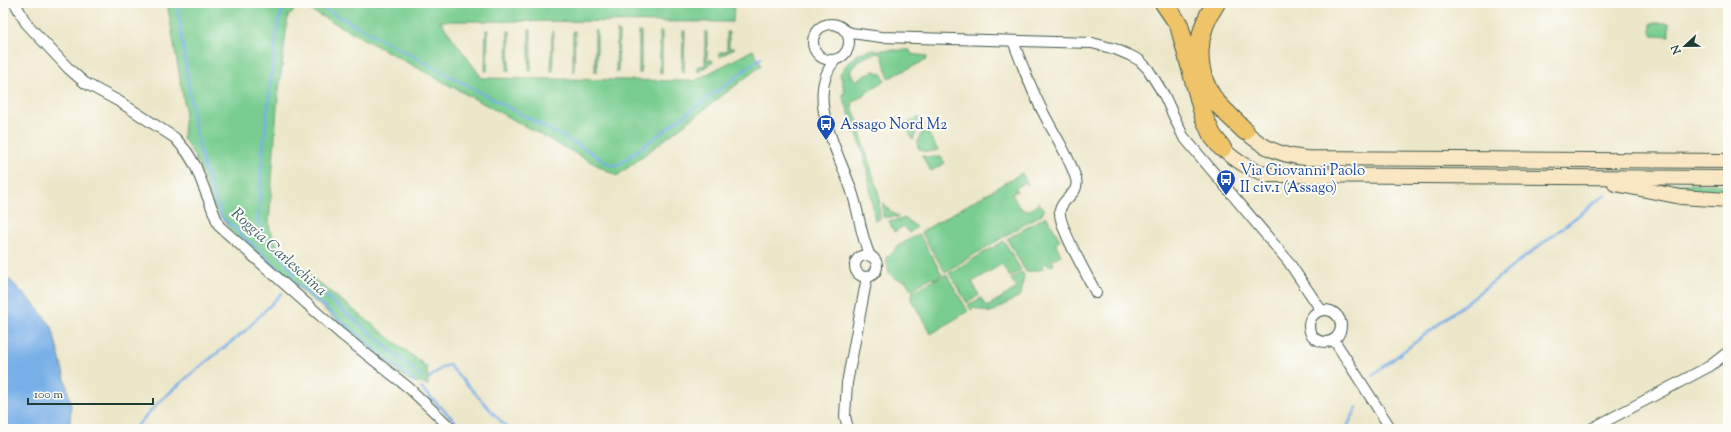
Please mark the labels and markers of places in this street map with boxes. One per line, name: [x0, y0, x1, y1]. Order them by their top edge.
bus stop icon: Assago Nord M2: [815, 113, 837, 141]
place label: Assago Nord M2: [840, 115, 947, 136]
place label: Via Giovanni Paolo II civ.1 (Assago): [1240, 161, 1365, 199]
bus stop icon: Via Giovanni Paolo II civ.1 (Assago): [1215, 168, 1237, 196]

